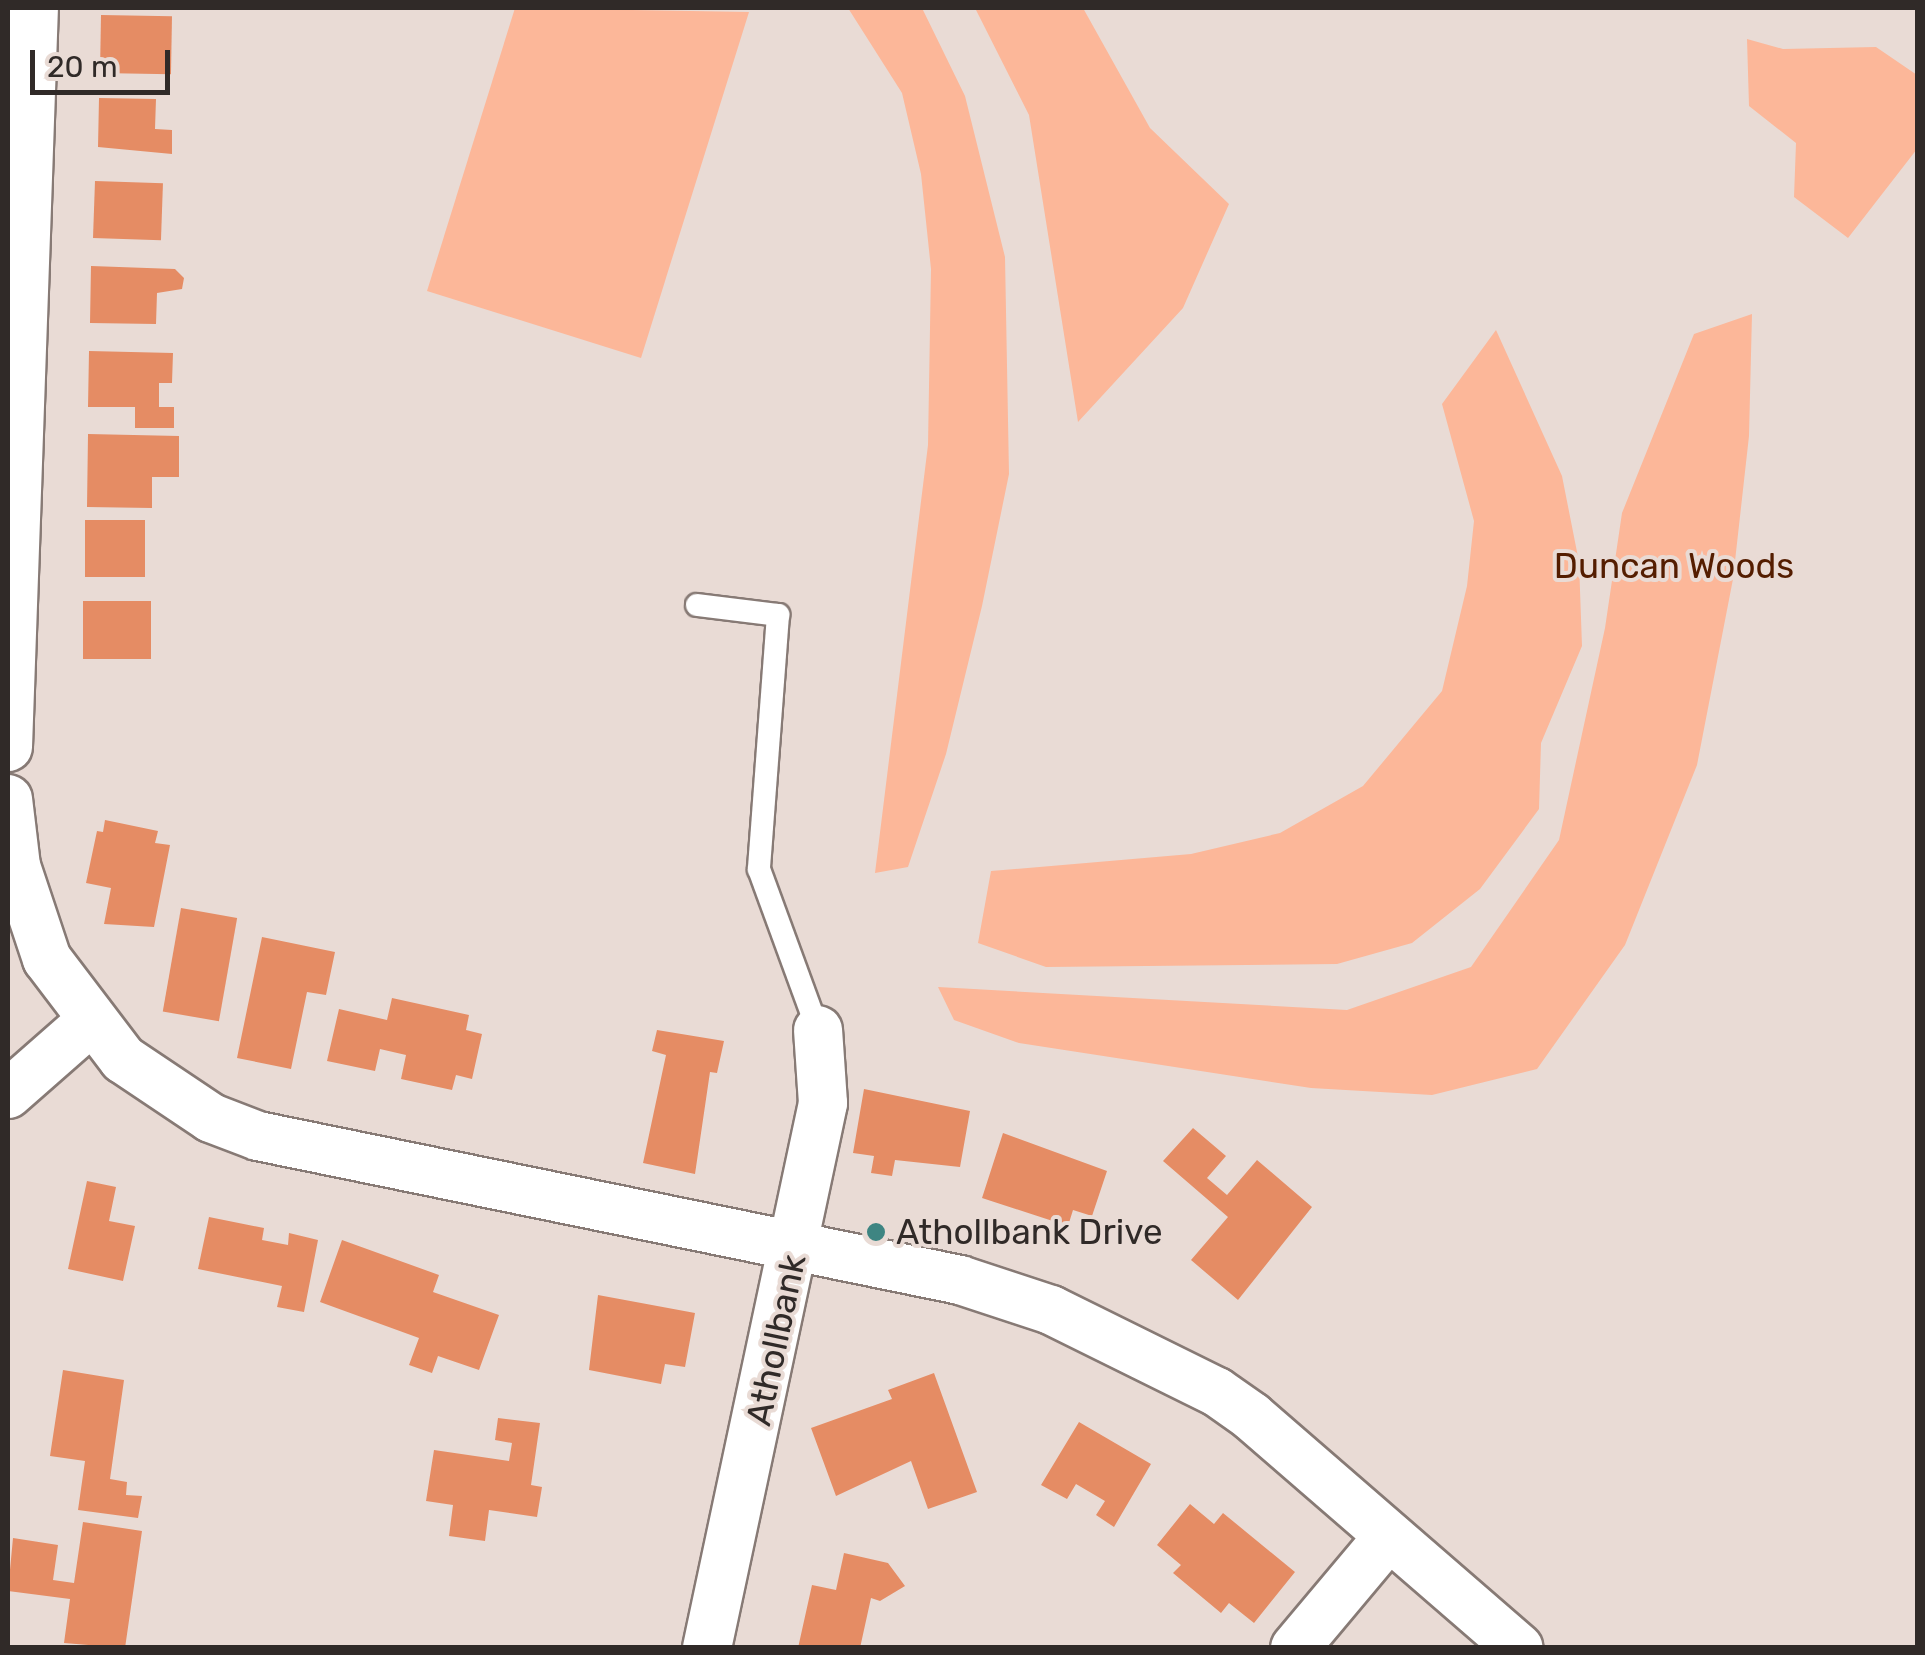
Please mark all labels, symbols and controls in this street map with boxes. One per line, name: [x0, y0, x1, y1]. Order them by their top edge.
scale bar: [35, 30, 175, 92]
text: 20 m: [47, 49, 118, 85]
park label: Duncan Woods: [1554, 545, 1794, 587]
place label: Athollbank Drive: [896, 1211, 1163, 1253]
marker: Athollbank Drive: [865, 1221, 887, 1243]
street label: Athollbank: [737, 1251, 815, 1429]

